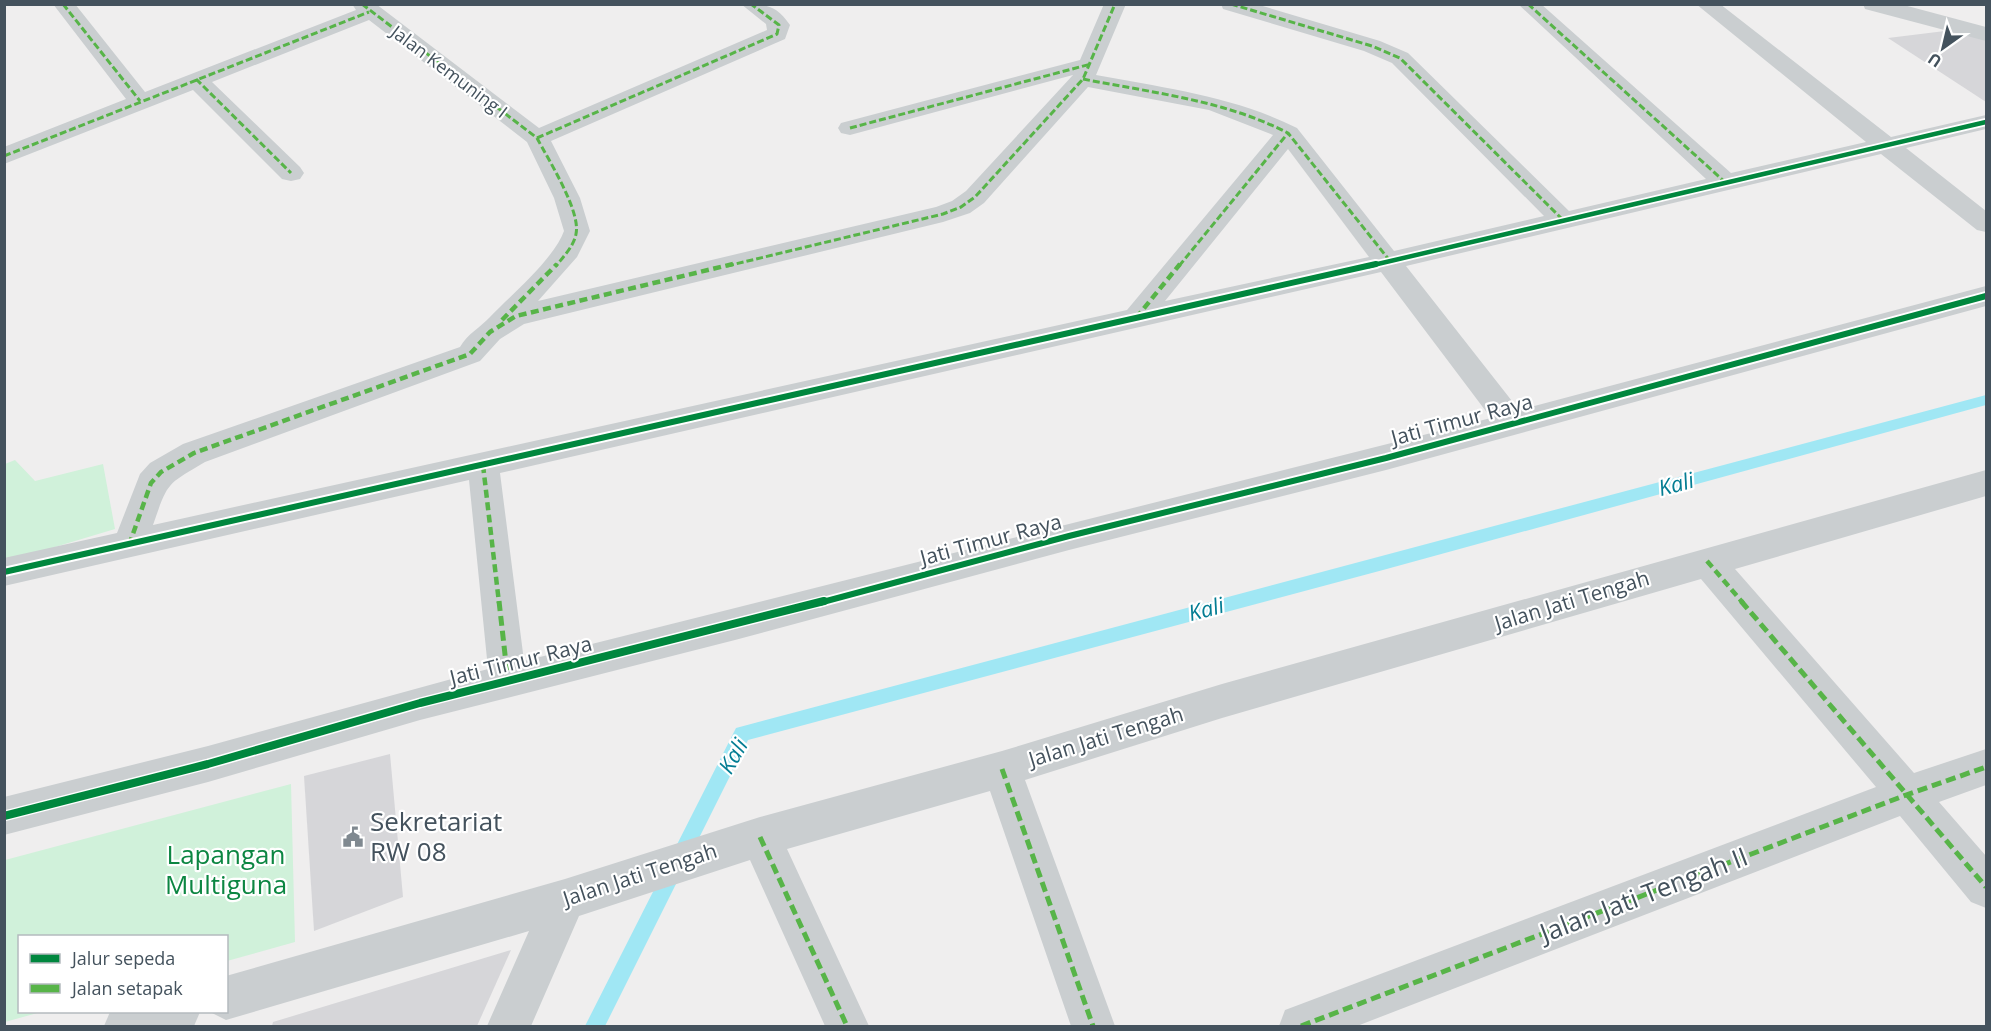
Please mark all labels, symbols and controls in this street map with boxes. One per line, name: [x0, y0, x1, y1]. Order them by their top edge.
street label: Jalan Kemuning I: [385, 18, 513, 123]
north arrow: [1913, 18, 1973, 78]
text: U: [1923, 48, 1946, 73]
street label: Jati Timur Raya: [1386, 387, 1536, 452]
water label: Kali: [1655, 464, 1697, 502]
street label: Jati Timur Raya: [915, 507, 1065, 572]
street label: Jalan Jati Tengah: [1489, 563, 1652, 637]
water label: Kali: [1185, 589, 1227, 627]
street label: Jati Timur Raya: [445, 629, 595, 692]
street label: Jalan Jati Tengah: [1023, 699, 1186, 773]
water label: Kali: [710, 732, 754, 779]
place label: Sekretariat RW 08: [370, 803, 502, 869]
public building icon: Sekretariat RW 08: [341, 825, 365, 849]
park label: Lapangan Multiguna: [165, 836, 287, 902]
street label: Jalan Jati Tengah: [557, 836, 720, 913]
street label: Jalan Jati Tengah II: [1532, 838, 1753, 951]
legend: [18, 935, 228, 1013]
text: Jalur sepeda: [70, 946, 175, 970]
text: Jalan setapak: [70, 976, 183, 1000]

